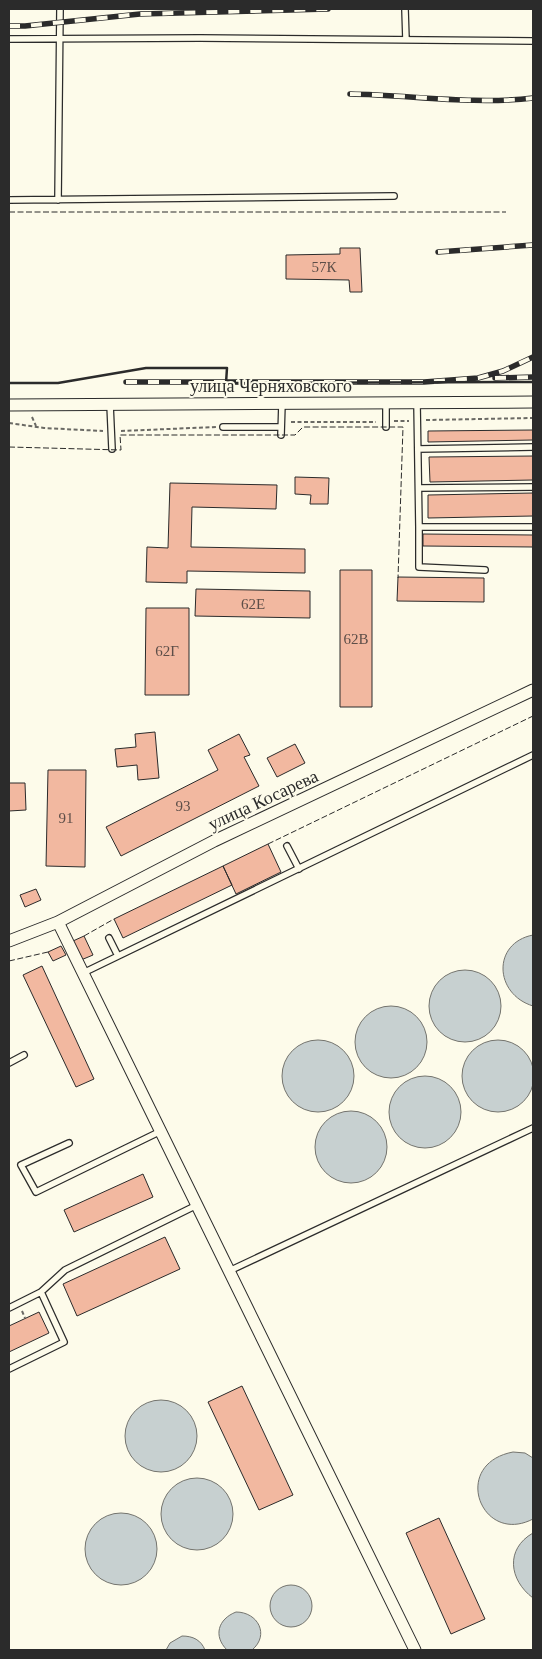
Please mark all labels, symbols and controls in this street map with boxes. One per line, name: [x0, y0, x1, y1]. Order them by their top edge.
house number: 57К: [311, 259, 337, 275]
street label: улица Черняховского: [190, 376, 352, 396]
house number: 62Е: [241, 596, 265, 612]
house number: 62В: [343, 631, 369, 647]
house number: 62Г: [155, 643, 179, 659]
street label: улица Косарева: [205, 766, 321, 834]
house number: 93: [176, 798, 191, 814]
house number: 91: [59, 810, 74, 826]

